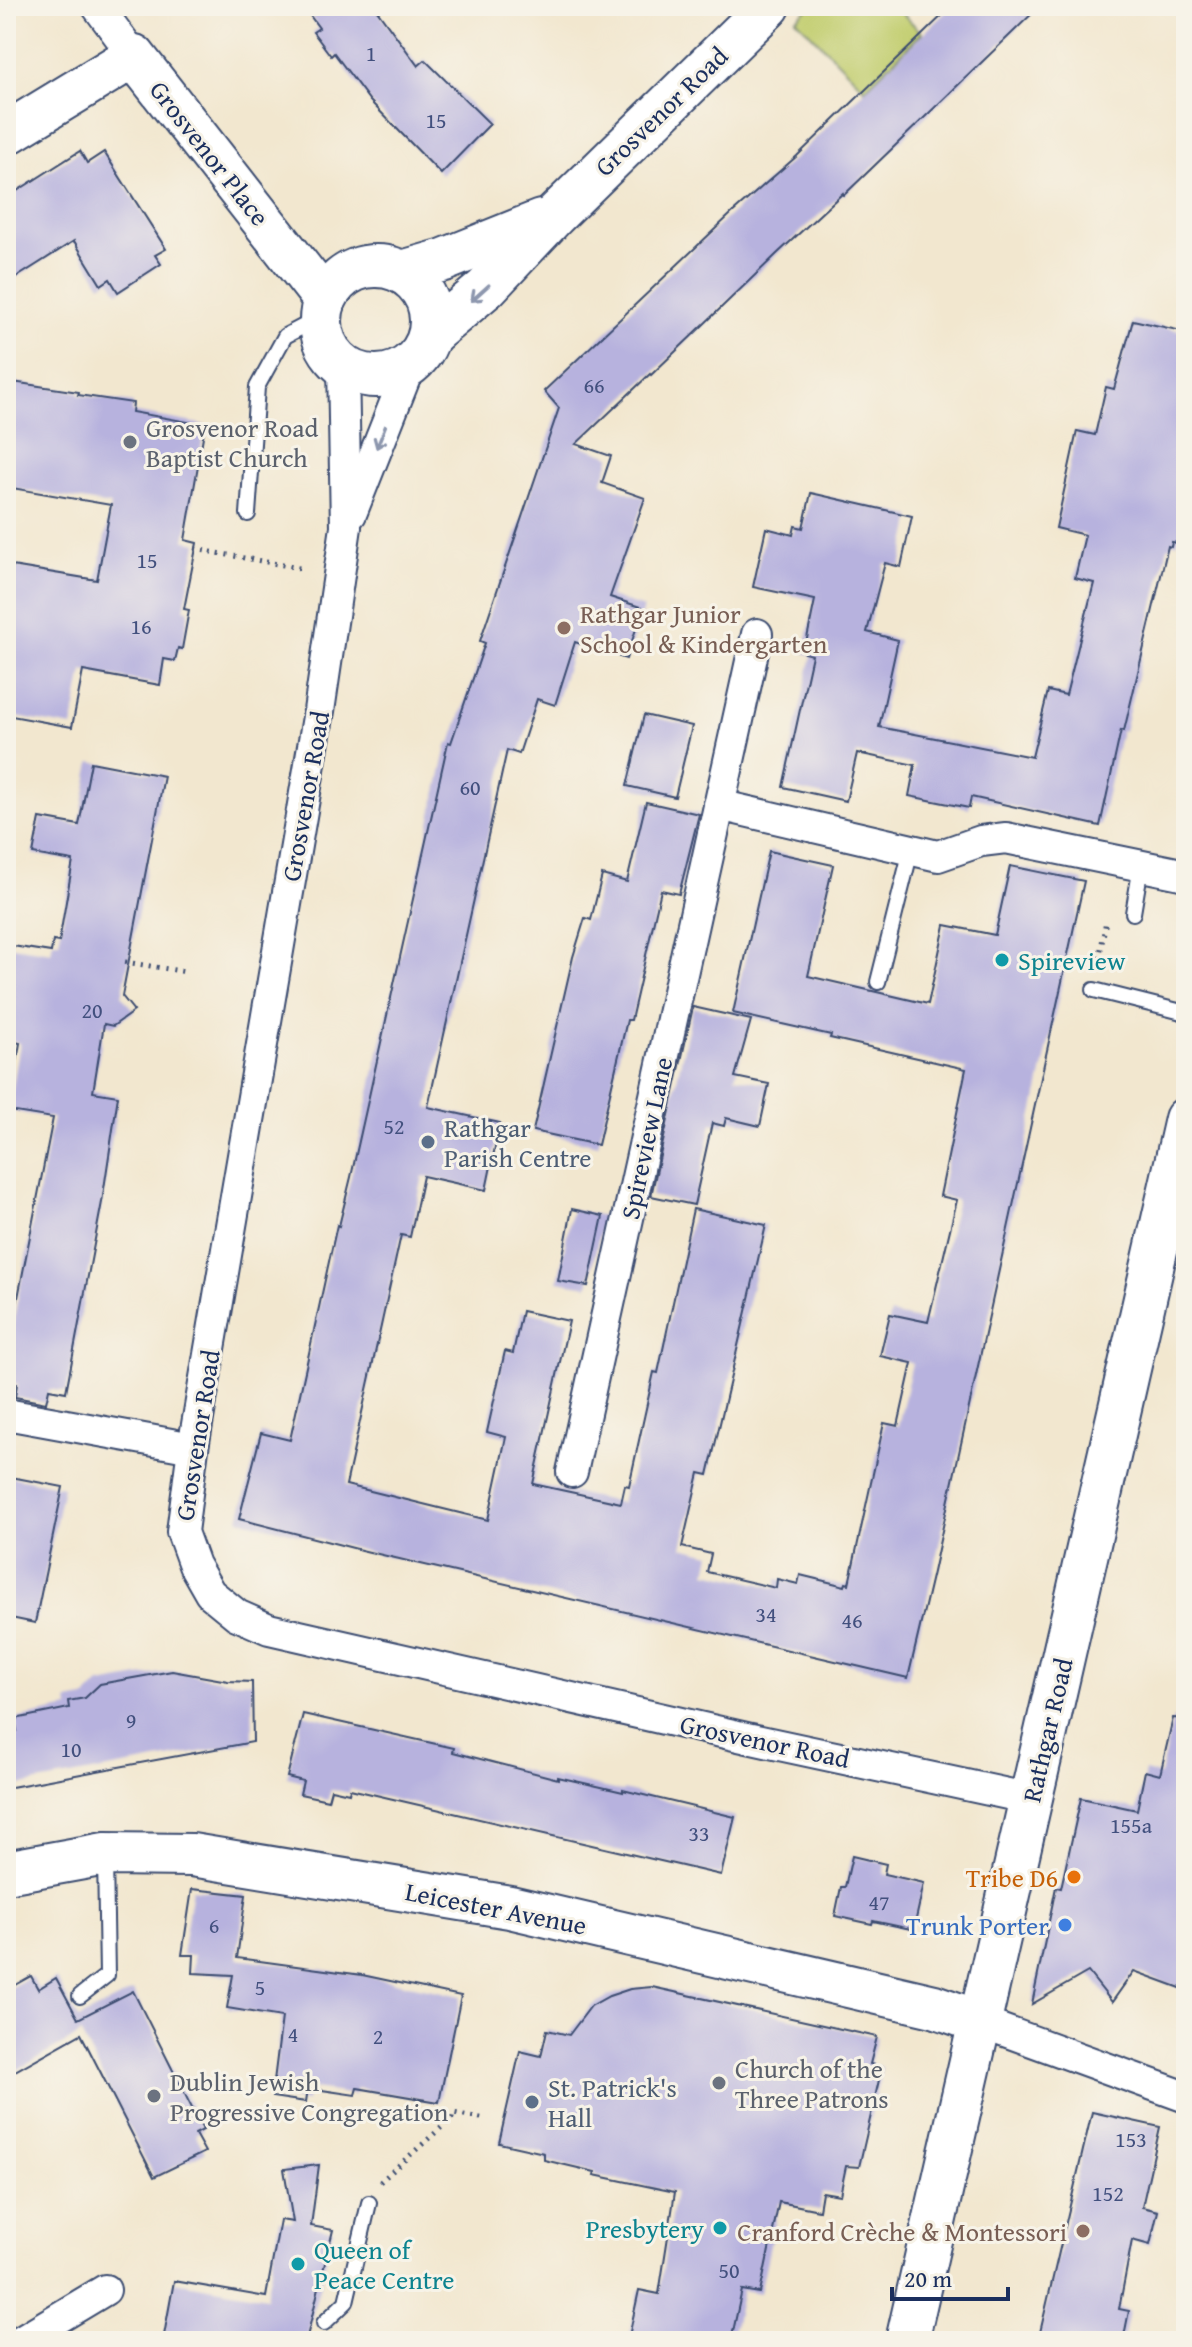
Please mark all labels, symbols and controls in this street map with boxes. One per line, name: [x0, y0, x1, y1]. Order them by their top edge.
house number: 1: [366, 37, 376, 69]
street label: Grosvenor Road: [585, 37, 737, 185]
street label: Grosvenor Place: [141, 72, 279, 234]
house number: 15: [425, 104, 447, 136]
one-way arrow: [470, 283, 490, 302]
house number: 66: [583, 369, 605, 401]
place label: Grosvenor Road Baptist Church: [146, 408, 319, 477]
one-way arrow: [373, 424, 387, 449]
marker: Grosvenor Road Baptist Church: [121, 433, 139, 451]
house number: 15: [136, 544, 158, 576]
place label: Rathgar Junior School & Kindergarten: [580, 594, 828, 663]
house number: 16: [130, 610, 152, 642]
marker: Rathgar Junior School & Kindergarten: [555, 619, 573, 637]
street label: Grosvenor Road: [271, 708, 339, 884]
house number: 60: [459, 771, 481, 803]
place label: Spireview: [1018, 941, 1126, 980]
marker: Spireview: [993, 951, 1011, 969]
house number: 20: [81, 994, 103, 1026]
street label: Spireview Lane: [610, 1053, 682, 1223]
place label: Rathgar Parish Centre: [444, 1108, 592, 1177]
house number: 52: [383, 1110, 405, 1142]
marker: Rathgar Parish Centre: [419, 1133, 437, 1151]
street label: Grosvenor Road: [164, 1347, 230, 1523]
house number: 34: [755, 1598, 777, 1630]
house number: 46: [841, 1604, 863, 1636]
street label: Rathgar Road: [1011, 1654, 1083, 1806]
house number: 9: [126, 1704, 136, 1736]
street label: Grosvenor Road: [677, 1704, 854, 1778]
house number: 10: [60, 1733, 82, 1765]
house number: 155a: [1110, 1809, 1153, 1841]
house number: 33: [688, 1817, 710, 1849]
place label: Tribe D6: [966, 1858, 1058, 1897]
marker: Tribe D6: [1065, 1868, 1083, 1886]
street label: Leicester Avenue: [402, 1871, 590, 1945]
house number: 47: [868, 1886, 890, 1918]
place label: Trunk Porter: [906, 1906, 1049, 1945]
house number: 6: [209, 1909, 219, 1941]
marker: Trunk Porter: [1056, 1916, 1074, 1934]
house number: 5: [255, 1971, 265, 2003]
house number: 4: [288, 2018, 298, 2050]
house number: 2: [373, 2020, 383, 2052]
place label: Church of the Three Patrons: [735, 2049, 889, 2118]
place label: Dublin Jewish Progressive Congregation: [170, 2062, 449, 2131]
place label: St. Patrick's Hall: [548, 2068, 677, 2137]
marker: Church of the Three Patrons: [710, 2074, 728, 2092]
marker: Dublin Jewish Progressive Congregation: [145, 2087, 163, 2105]
marker: St. Patrick's Hall: [523, 2093, 541, 2111]
house number: 153: [1115, 2123, 1147, 2155]
house number: 152: [1092, 2177, 1124, 2209]
place label: Presbytery: [586, 2209, 704, 2248]
place label: Cranford Crèche & Montessori: [737, 2212, 1067, 2251]
marker: Presbytery: [711, 2219, 729, 2237]
marker: Cranford Crèche & Montessori: [1074, 2222, 1092, 2240]
place label: Queen of Peace Centre: [314, 2230, 455, 2299]
scale bar: [892, 2251, 1008, 2301]
house number: 50: [718, 2254, 740, 2286]
marker: Queen of Peace Centre: [289, 2255, 307, 2273]
text: 20 m: [904, 2261, 952, 2296]

